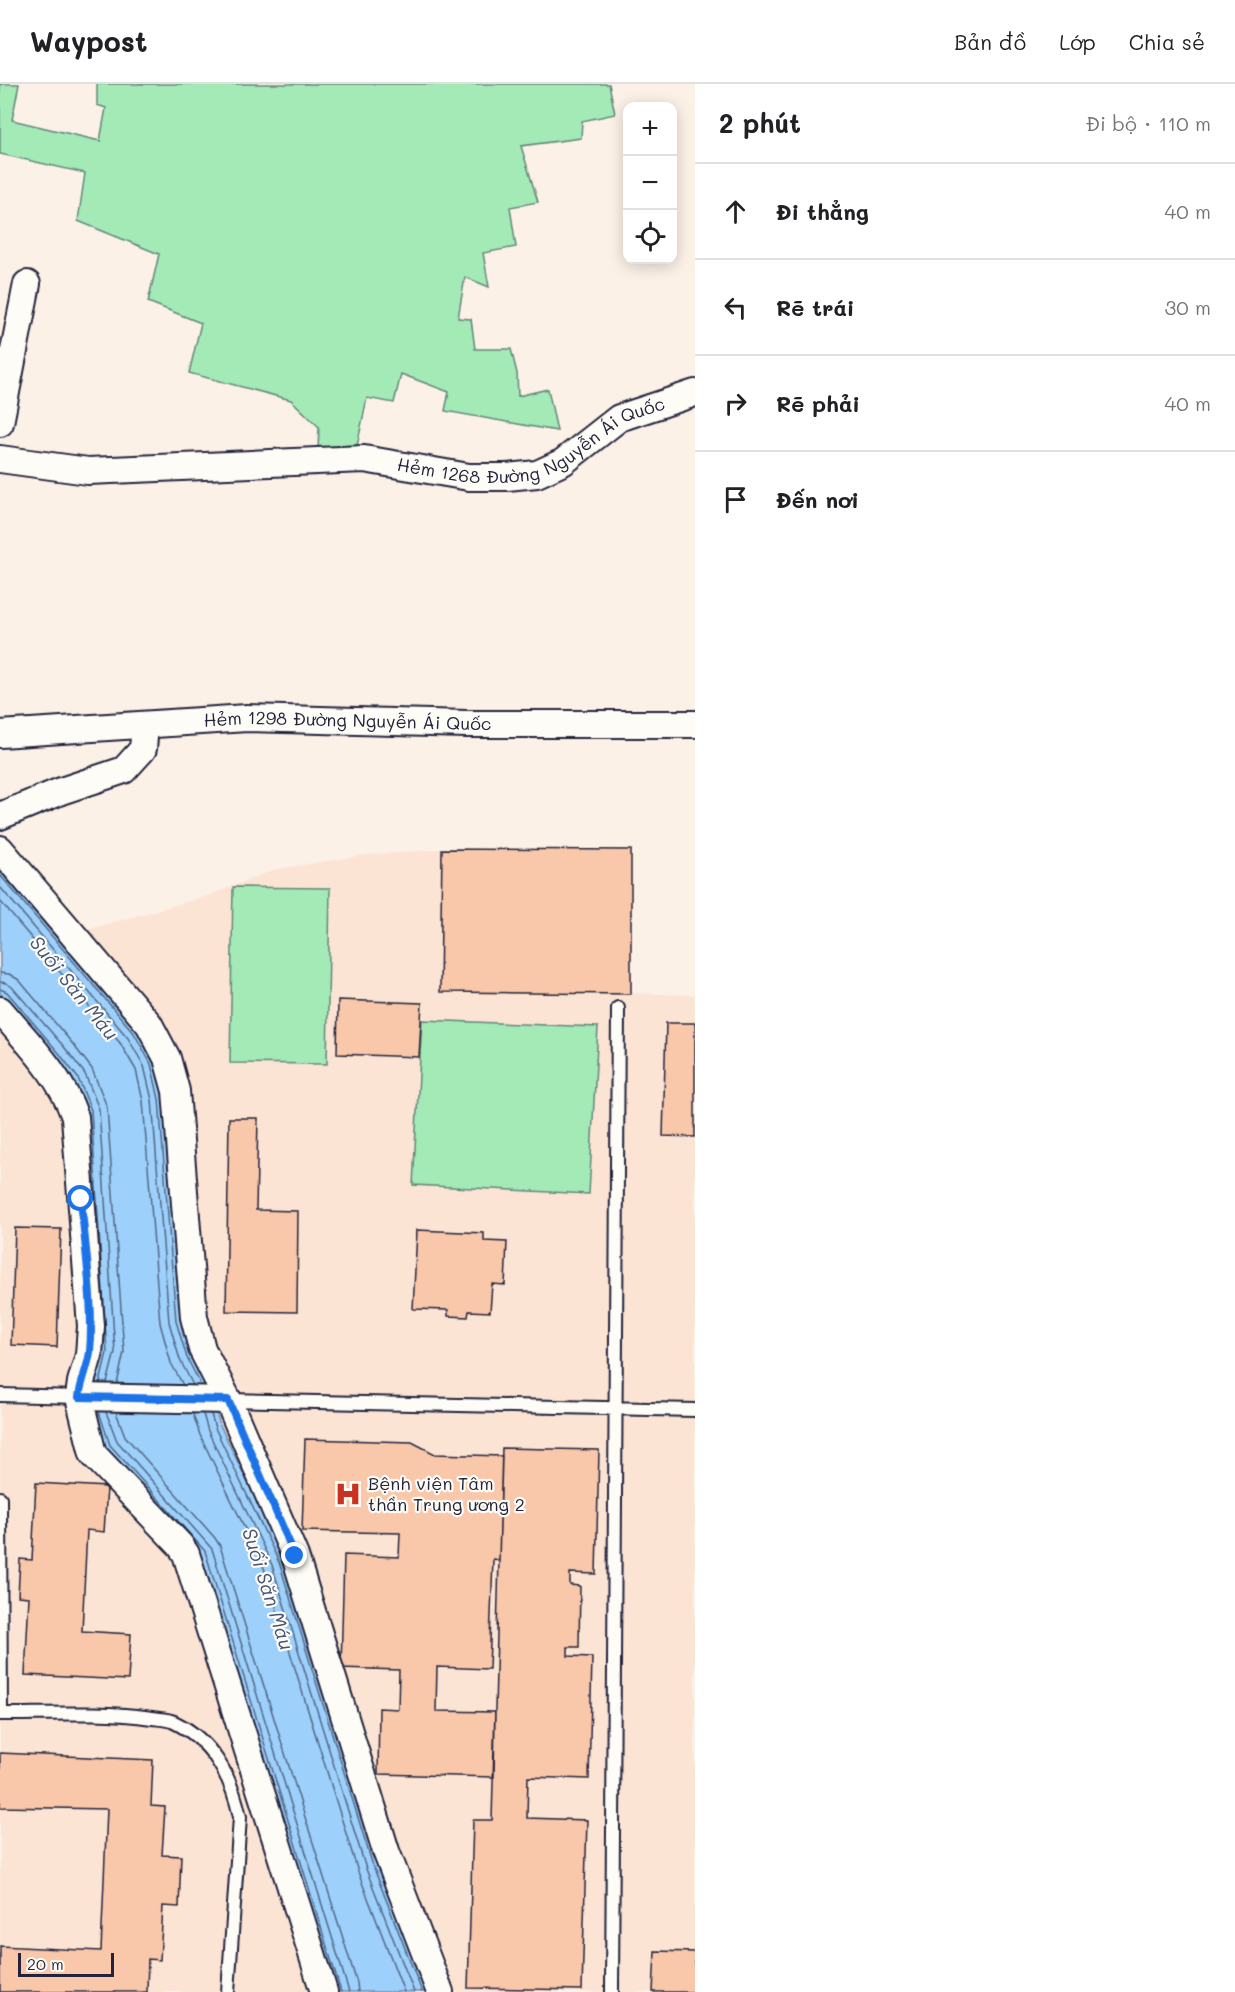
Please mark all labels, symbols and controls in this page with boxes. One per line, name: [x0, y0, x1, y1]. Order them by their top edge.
text: Waypost: [30, 23, 147, 59]
text: Bản đồ: [954, 28, 1026, 55]
text: Lớp: [1059, 28, 1096, 55]
text: Chia sẻ: [1129, 28, 1205, 55]
map controls: [623, 102, 677, 264]
button: +: [623, 102, 677, 156]
text: 2 phút: [719, 106, 801, 140]
text: Đi bộ · 110 m: [1085, 110, 1211, 136]
button: −: [623, 156, 677, 210]
icon: ahead: [719, 195, 752, 228]
text: Đi thẳng: [776, 197, 869, 226]
text: 40 m: [1165, 198, 1211, 224]
button: locate: [623, 210, 677, 264]
icon: left: [719, 291, 752, 324]
text: Rẽ trái: [776, 293, 854, 322]
text: 30 m: [1165, 294, 1211, 320]
icon: right: [719, 387, 752, 420]
text: Rẽ phải: [776, 389, 860, 418]
text: 40 m: [1165, 390, 1211, 416]
street label: Hẻm 1268 Đường Nguyễn Ái Quốc: [395, 391, 668, 488]
icon: arrive: [719, 483, 752, 516]
text: Đến nơi: [776, 485, 859, 514]
street label: Hẻm 1298 Đường Nguyễn Ái Quốc: [203, 705, 491, 735]
water label: Suối Săn Máu: [25, 930, 125, 1045]
route start: [67, 1185, 93, 1211]
place label: Bệnh viện Tâm thần Trung ương 2: [368, 1471, 525, 1516]
hospital icon: Bệnh viện Tâm thần Trung ương 2: [333, 1479, 363, 1509]
water label: Suối Săn Máu: [237, 1524, 301, 1653]
route end: [281, 1542, 307, 1568]
scale bar: [18, 1950, 114, 1978]
text: 20 m: [27, 1953, 64, 1974]

